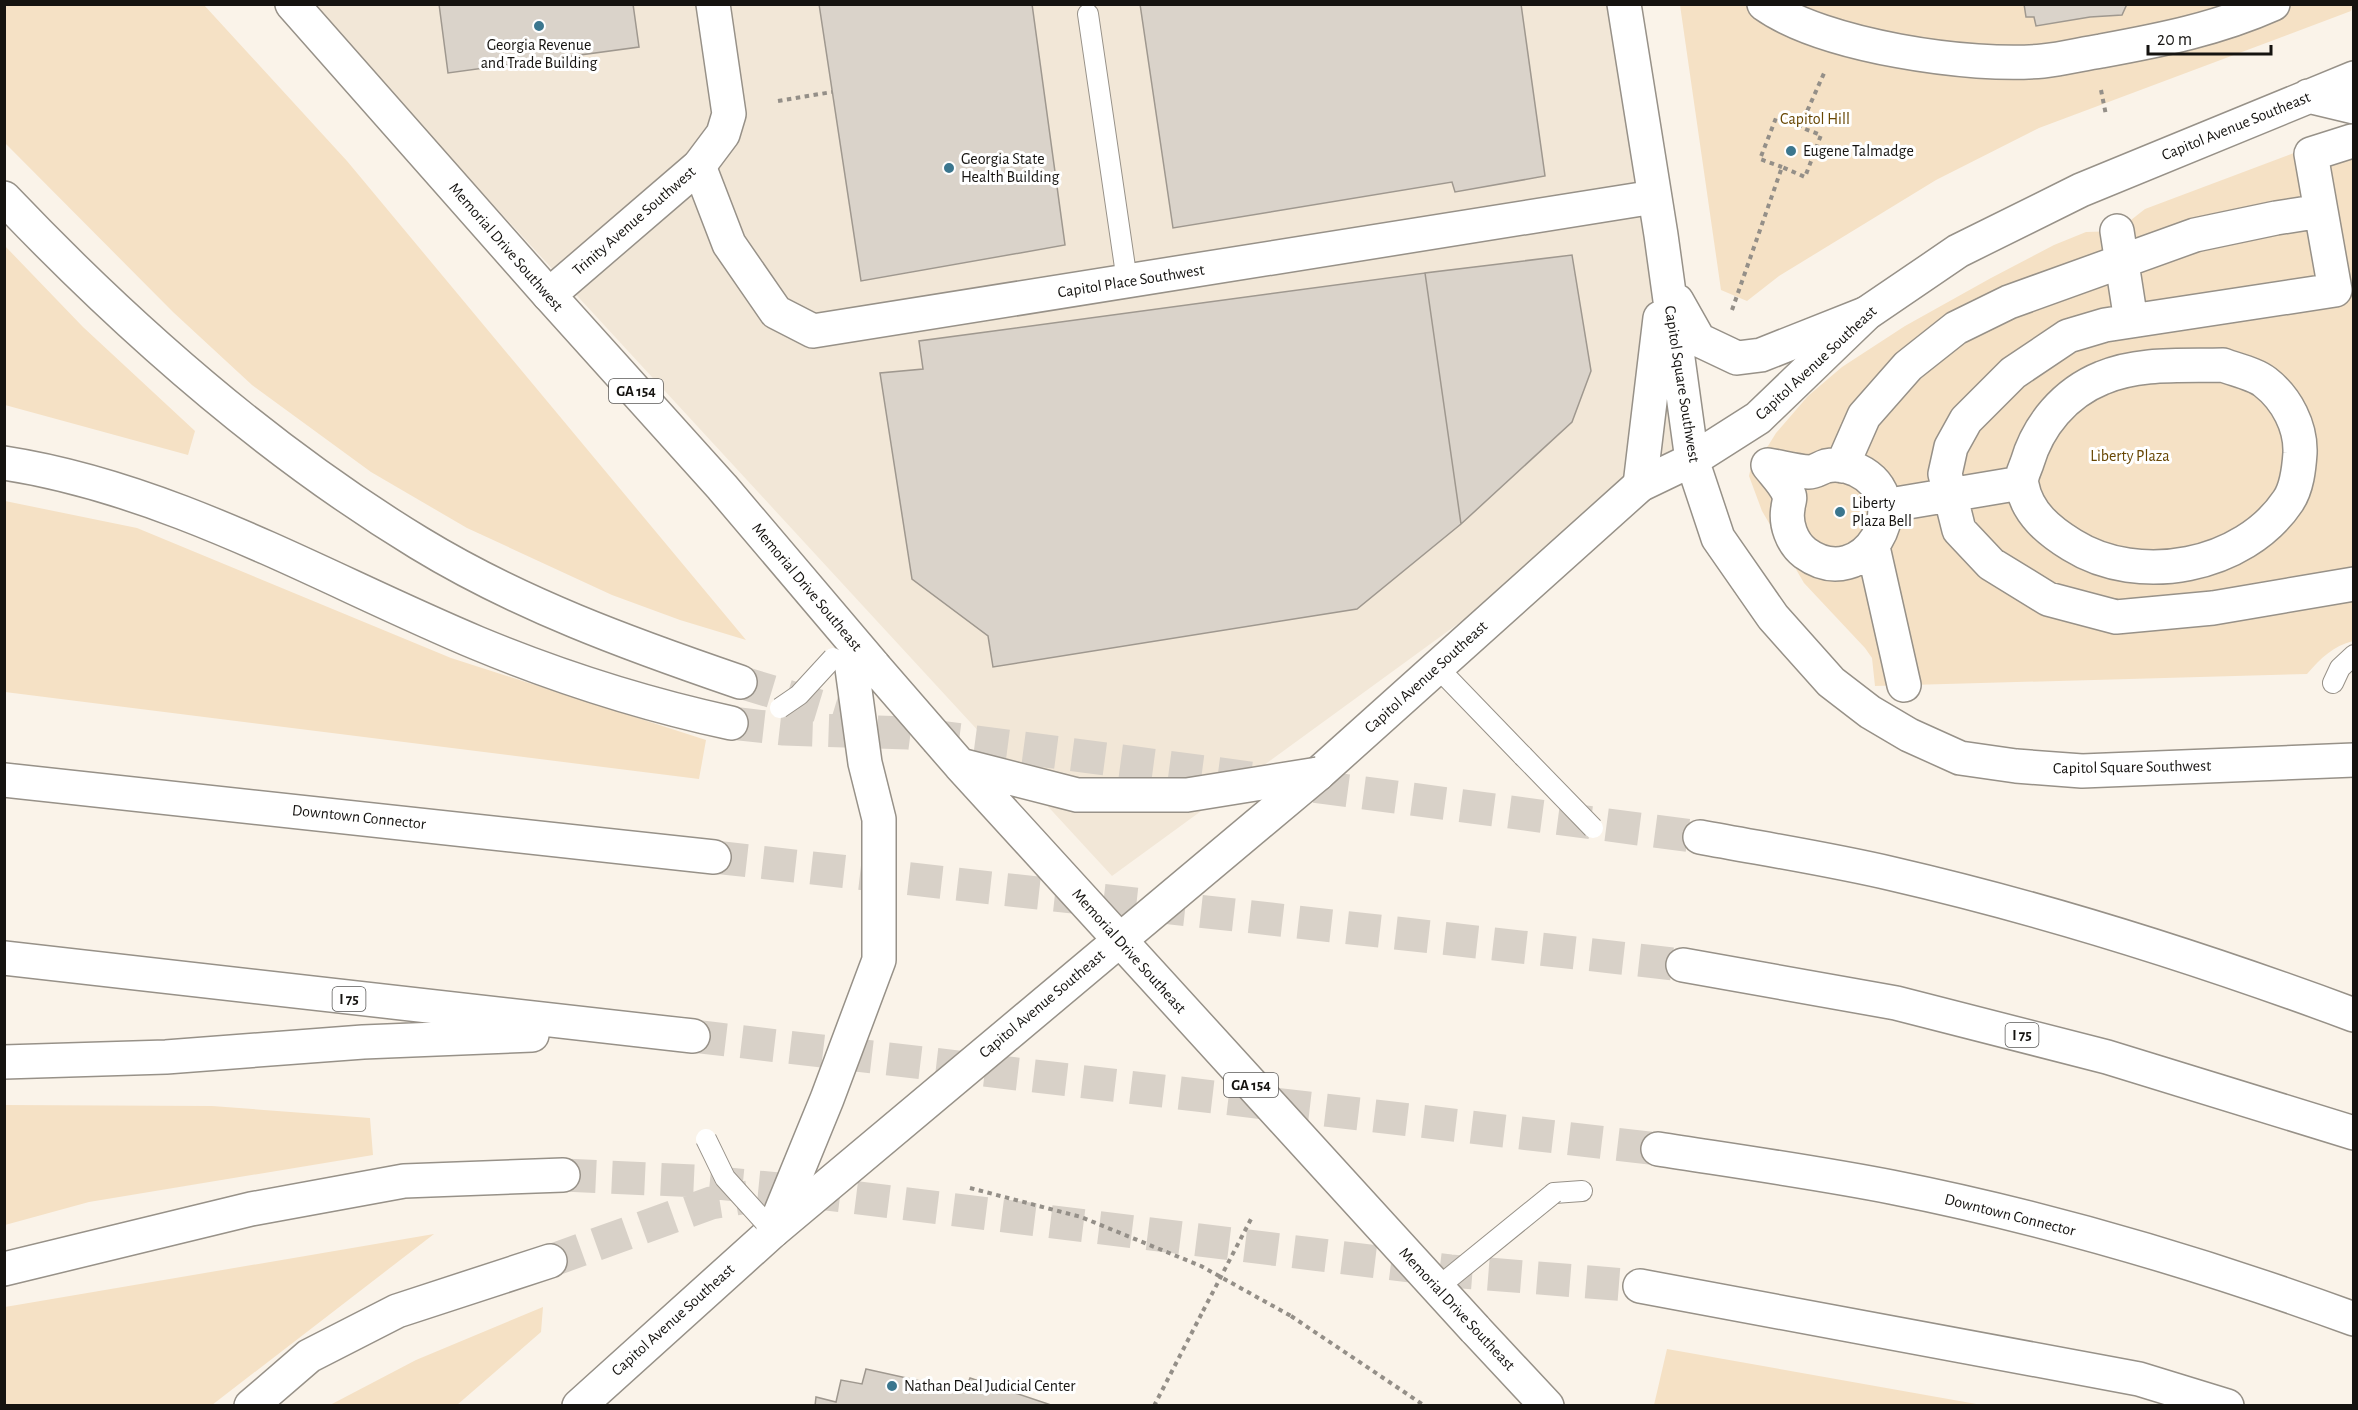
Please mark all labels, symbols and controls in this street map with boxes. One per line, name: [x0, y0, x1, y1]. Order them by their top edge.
scale bar: [2148, 18, 2271, 56]
marker: Georgia Revenue and Trade Building: [532, 19, 546, 33]
text: 20 m: [2157, 31, 2192, 49]
place label: Georgia Revenue and Trade Building: [481, 37, 598, 71]
street label: Capitol Avenue Southeast: [2159, 89, 2313, 163]
park label: Capitol Hill: [1780, 111, 1850, 127]
place label: Eugene Talmadge: [1803, 143, 1914, 159]
marker: Eugene Talmadge: [1784, 144, 1798, 158]
place label: Georgia State Health Building: [961, 151, 1059, 185]
marker: Georgia State Health Building: [942, 161, 956, 175]
street label: Trinity Avenue Southwest: [569, 163, 699, 279]
street label: Memorial Drive Southwest: [446, 180, 566, 314]
street label: Capitol Place Southwest: [1057, 262, 1205, 300]
street label: Capitol Avenue Southeast: [1752, 303, 1880, 423]
street label: Capitol Square Southwest: [1662, 305, 1702, 463]
road number: GA 154: [609, 379, 663, 403]
park label: Liberty Plaza: [2090, 448, 2170, 465]
place label: Liberty Plaza Bell: [1852, 495, 1912, 529]
marker: Liberty Plaza Bell: [1833, 505, 1847, 519]
street label: Memorial Drive Southeast: [749, 520, 865, 654]
street label: Capitol Avenue Southeast: [1362, 618, 1490, 736]
street label: Capitol Square Southwest: [2053, 758, 2211, 776]
street label: Downtown Connector: [291, 802, 428, 832]
street label: Memorial Drive Southeast: [1069, 886, 1189, 1016]
street label: Capitol Avenue Southeast: [976, 947, 1108, 1061]
road number: I 75: [332, 987, 366, 1011]
road number: I 75: [2006, 1023, 2038, 1047]
road number: GA 154: [1224, 1073, 1278, 1097]
street label: Downtown Connector: [1943, 1191, 2078, 1239]
street label: Memorial Drive Southeast: [1396, 1244, 1518, 1374]
street label: Capitol Avenue Southeast: [609, 1261, 737, 1379]
place label: Nathan Deal Judicial Center: [904, 1378, 1076, 1394]
marker: Nathan Deal Judicial Center: [885, 1379, 899, 1393]

